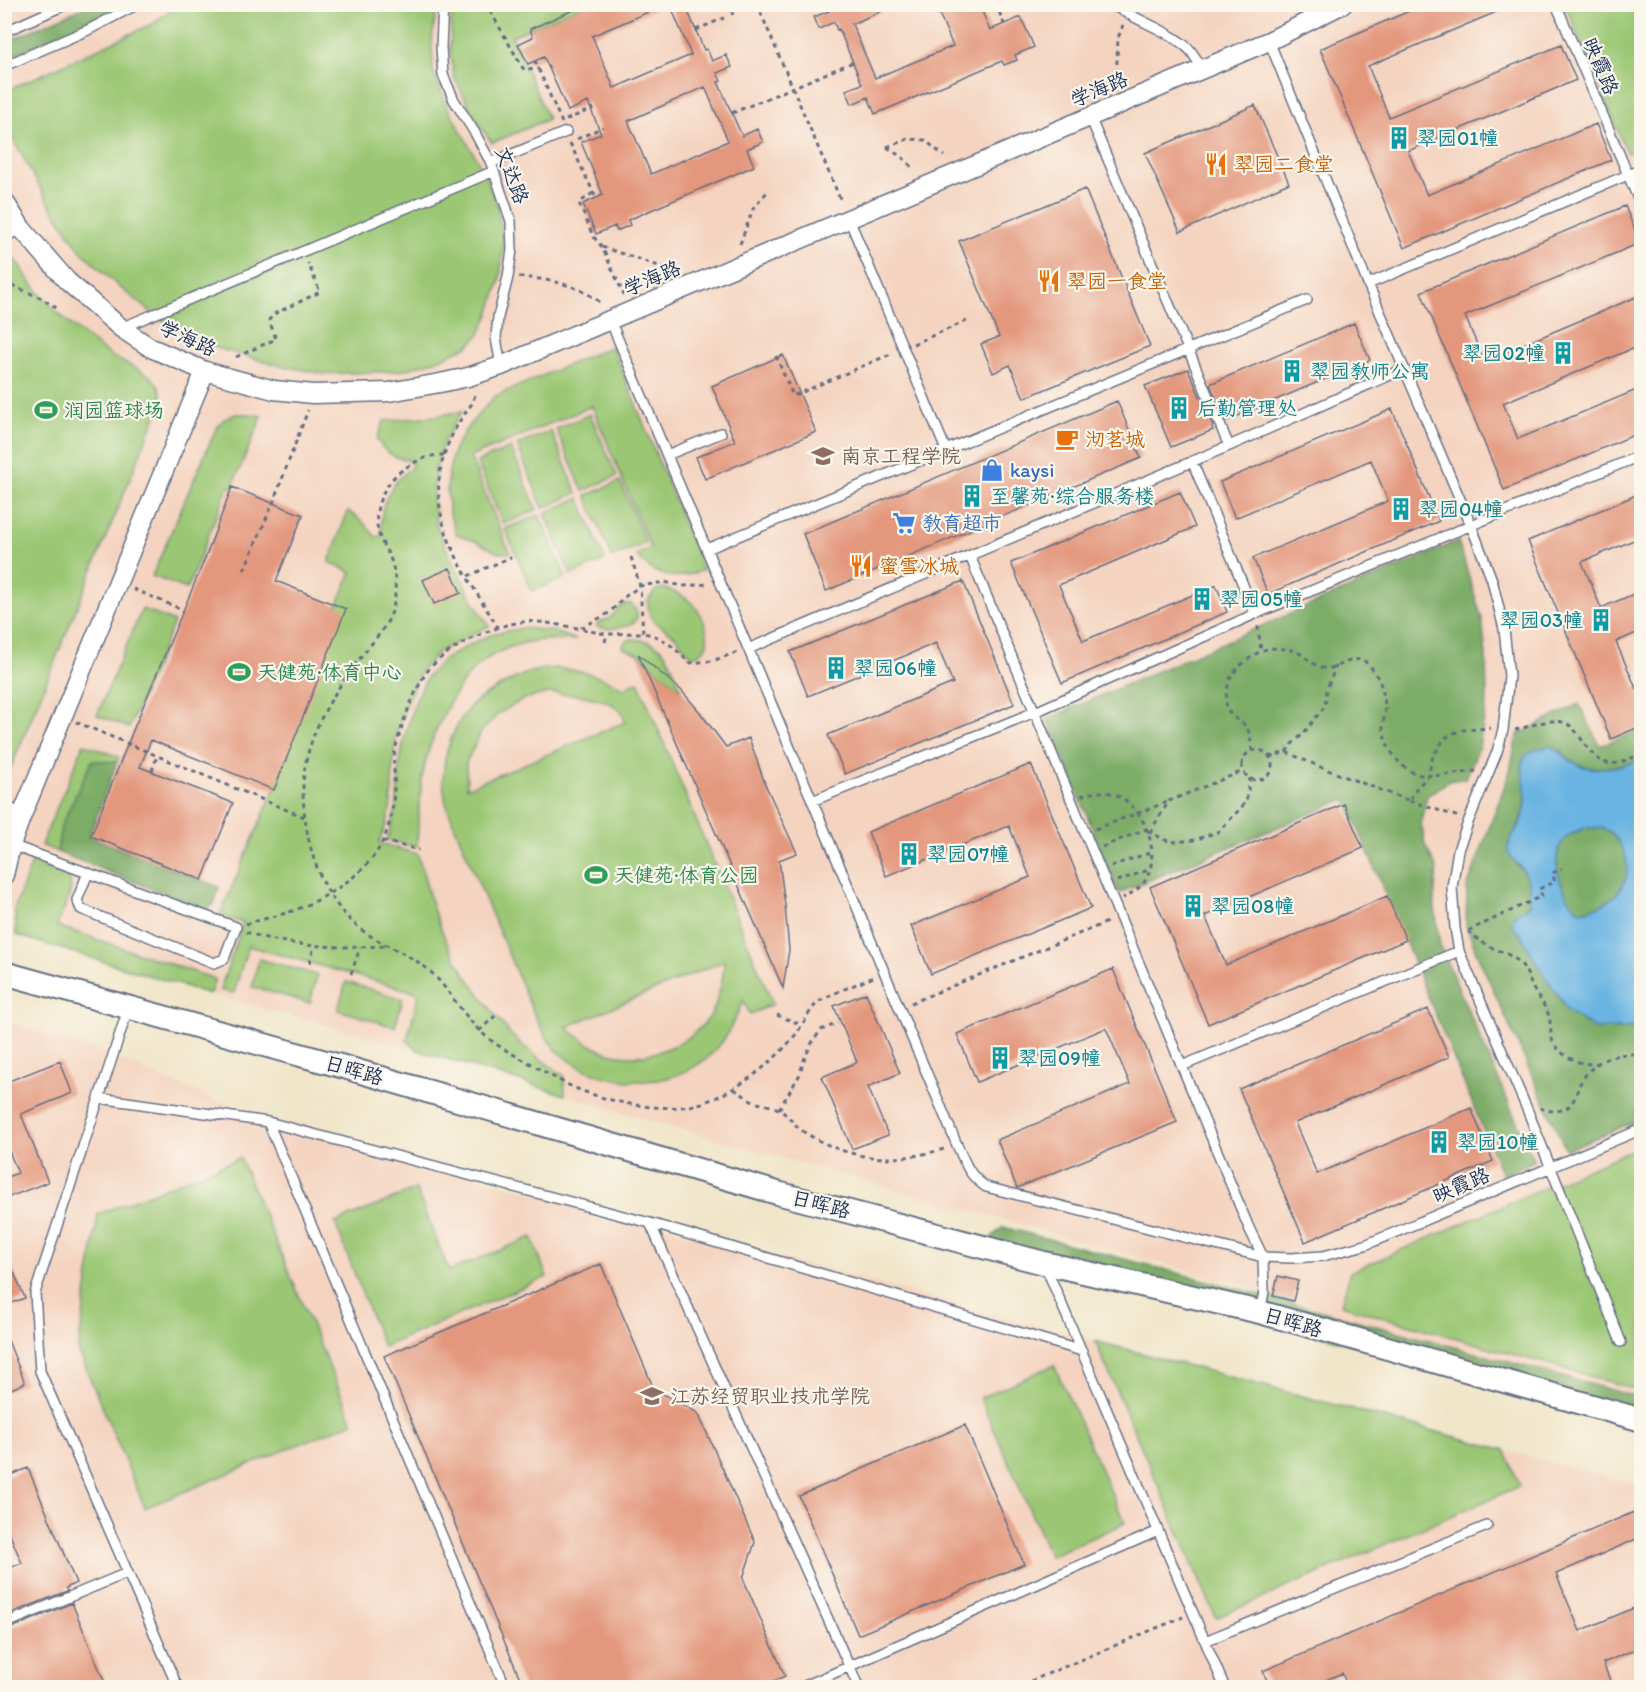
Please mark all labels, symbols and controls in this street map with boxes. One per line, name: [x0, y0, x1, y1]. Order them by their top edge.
street label: 映霞路: [1578, 34, 1624, 99]
street label: 学海路: [1067, 66, 1132, 112]
building icon: 翠园01幢: [1386, 125, 1412, 151]
place label: 翠园01幢: [1417, 126, 1499, 150]
street label: 文达路: [490, 143, 534, 208]
restaurant icon: 翠园二食堂: [1203, 151, 1229, 177]
place label: 翠园二食堂: [1234, 152, 1334, 176]
street label: 学海路: [620, 255, 685, 301]
restaurant icon: 翠园一食堂: [1036, 268, 1062, 294]
place label: 翠园一食堂: [1067, 269, 1167, 293]
street label: 学海路: [156, 315, 221, 362]
building icon: 翠园02幢: [1550, 340, 1576, 366]
place label: 翠园02幢: [1462, 341, 1545, 365]
building icon: 翠园教师公寓: [1279, 358, 1305, 384]
place label: 翠园教师公寓: [1310, 359, 1430, 383]
building icon: 后勤管理处: [1166, 395, 1192, 421]
place label: 后勤管理处: [1197, 396, 1297, 420]
sports icon: 润园篮球场: [33, 397, 59, 423]
place label: 润园篮球场: [64, 398, 164, 422]
cafe icon: 沏茗城: [1054, 426, 1080, 452]
place label: 沏茗城: [1085, 427, 1145, 451]
school or university icon: 南京工程学院: [810, 443, 836, 469]
place label: 南京工程学院: [841, 444, 961, 468]
shop icon: kaysi: [979, 457, 1005, 483]
place label: kaysi: [1010, 458, 1054, 482]
building icon: 至馨苑·综合服务楼: [959, 483, 985, 509]
place label: 至馨苑·综合服务楼: [990, 484, 1155, 508]
building icon: 翠园04幢: [1388, 496, 1414, 522]
place label: 翠园04幢: [1419, 497, 1503, 521]
supermarket icon: 教育超市: [891, 510, 917, 536]
place label: 教育超市: [922, 511, 1002, 535]
restaurant icon: 蜜雪冰城: [848, 553, 874, 579]
place label: 蜜雪冰城: [879, 554, 959, 578]
building icon: 翠园05幢: [1189, 586, 1215, 612]
place label: 翠园05幢: [1220, 587, 1303, 611]
building icon: 翠园03幢: [1588, 607, 1614, 633]
place label: 翠园03幢: [1500, 608, 1583, 632]
building icon: 翠园06幢: [823, 655, 849, 681]
place label: 翠园06幢: [854, 656, 937, 680]
sports icon: 天健苑·体育中心: [226, 659, 252, 685]
place label: 天健苑·体育中心: [257, 660, 402, 684]
building icon: 翠园07幢: [896, 841, 922, 867]
place label: 翠园07幢: [927, 842, 1009, 866]
sports icon: 天健苑·体育公园: [583, 862, 609, 888]
place label: 天健苑·体育公园: [614, 863, 759, 887]
building icon: 翠园08幢: [1180, 893, 1206, 919]
place label: 翠园08幢: [1211, 894, 1294, 918]
building icon: 翠园09幢: [987, 1045, 1013, 1071]
place label: 翠园09幢: [1018, 1046, 1101, 1070]
street label: 日晖路: [322, 1050, 387, 1090]
building icon: 翠园10幢: [1426, 1129, 1452, 1155]
place label: 翠园10幢: [1457, 1130, 1539, 1154]
street label: 映霞路: [1429, 1162, 1494, 1208]
street label: 日晖路: [789, 1185, 854, 1223]
street label: 日晖路: [1261, 1302, 1326, 1342]
school or university icon: 江苏经贸职业技术学院: [639, 1383, 665, 1409]
place label: 江苏经贸职业技术学院: [670, 1384, 870, 1408]

